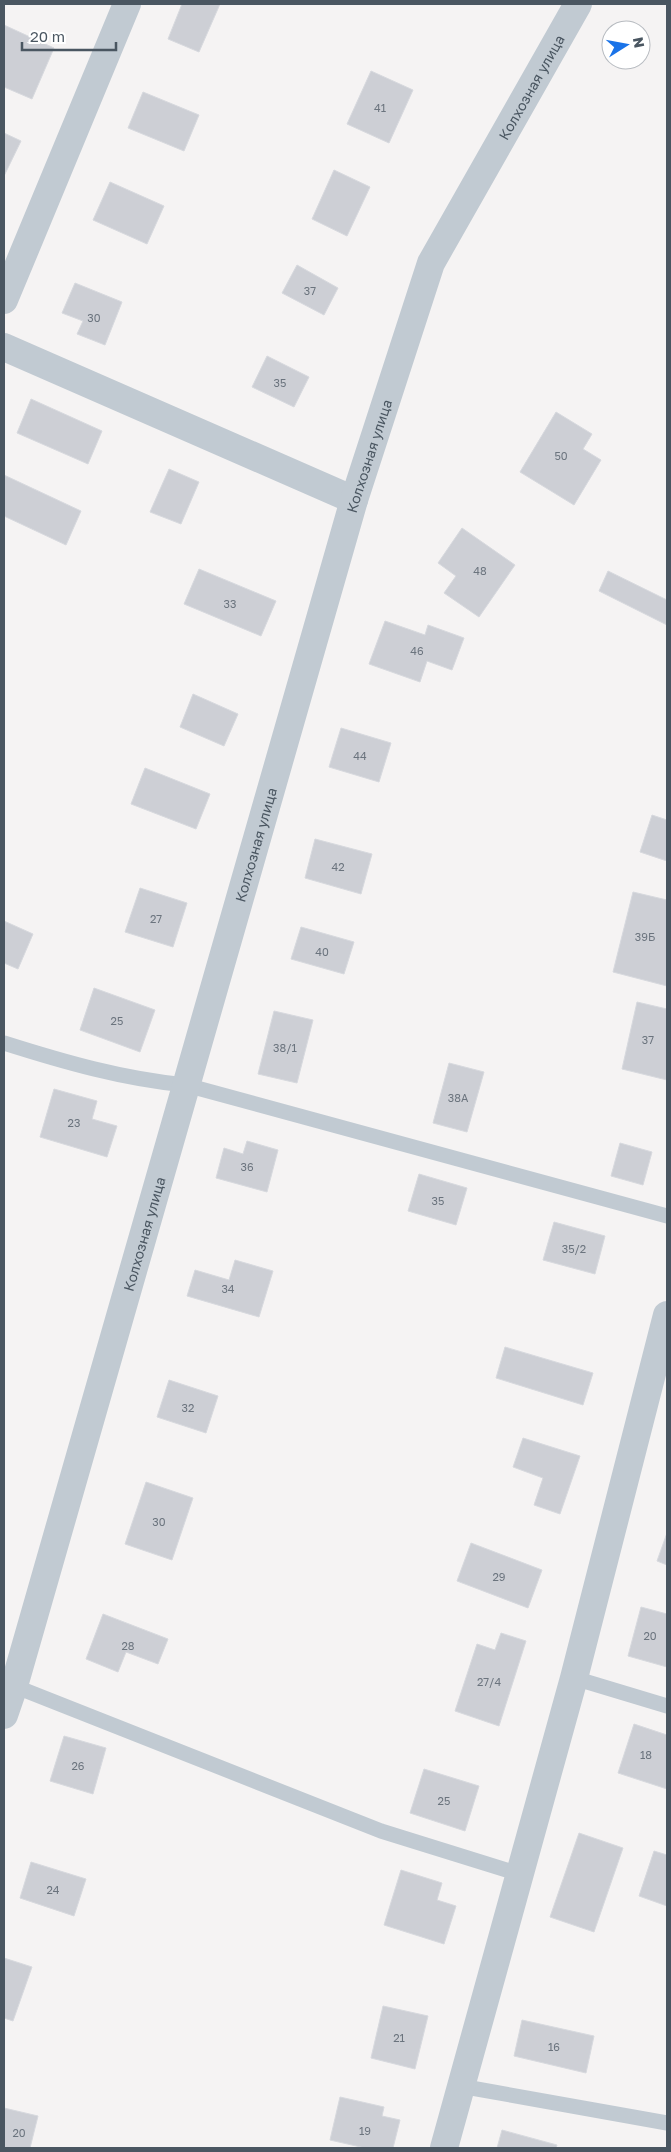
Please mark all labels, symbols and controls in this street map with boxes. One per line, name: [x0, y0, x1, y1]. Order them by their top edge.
scale bar: [22, 20, 116, 52]
north arrow: [601, 20, 651, 70]
text: 20 m: [30, 27, 65, 45]
street label: Колхозная улица: [494, 31, 567, 143]
text: N: [630, 36, 649, 49]
house number: 41: [374, 101, 386, 114]
house number: 37: [304, 284, 316, 297]
house number: 30: [87, 311, 101, 324]
house number: 35: [274, 376, 286, 389]
street label: Колхозная улица: [342, 397, 395, 514]
house number: 50: [554, 449, 568, 462]
house number: 48: [473, 564, 487, 577]
house number: 33: [224, 597, 236, 610]
house number: 46: [410, 644, 424, 657]
house number: 44: [353, 749, 367, 762]
street label: Колхозная улица: [231, 785, 280, 904]
house number: 42: [331, 860, 345, 873]
house number: 27: [150, 912, 162, 925]
house number: 39Б: [635, 930, 655, 943]
house number: 40: [315, 945, 329, 958]
house number: 25: [111, 1014, 123, 1027]
house number: 37: [642, 1033, 654, 1046]
house number: 38/1: [273, 1041, 297, 1054]
house number: 38А: [448, 1091, 469, 1104]
house number: 23: [68, 1116, 80, 1129]
house number: 36: [240, 1160, 254, 1173]
street label: Колхозная улица: [119, 1175, 168, 1293]
house number: 35: [432, 1194, 444, 1207]
house number: 35/2: [562, 1242, 586, 1255]
house number: 34: [221, 1282, 235, 1295]
house number: 32: [182, 1401, 194, 1414]
house number: 30: [152, 1515, 166, 1528]
house number: 29: [492, 1570, 506, 1583]
house number: 20: [643, 1629, 657, 1642]
house number: 28: [121, 1639, 135, 1652]
house number: 27/4: [477, 1675, 501, 1688]
house number: 18: [640, 1748, 652, 1761]
house number: 26: [71, 1759, 85, 1772]
house number: 25: [438, 1794, 450, 1807]
house number: 24: [46, 1883, 60, 1896]
house number: 21: [393, 2031, 405, 2044]
house number: 16: [548, 2040, 560, 2053]
house number: 19: [359, 2124, 371, 2137]
house number: 20: [12, 2126, 26, 2139]

